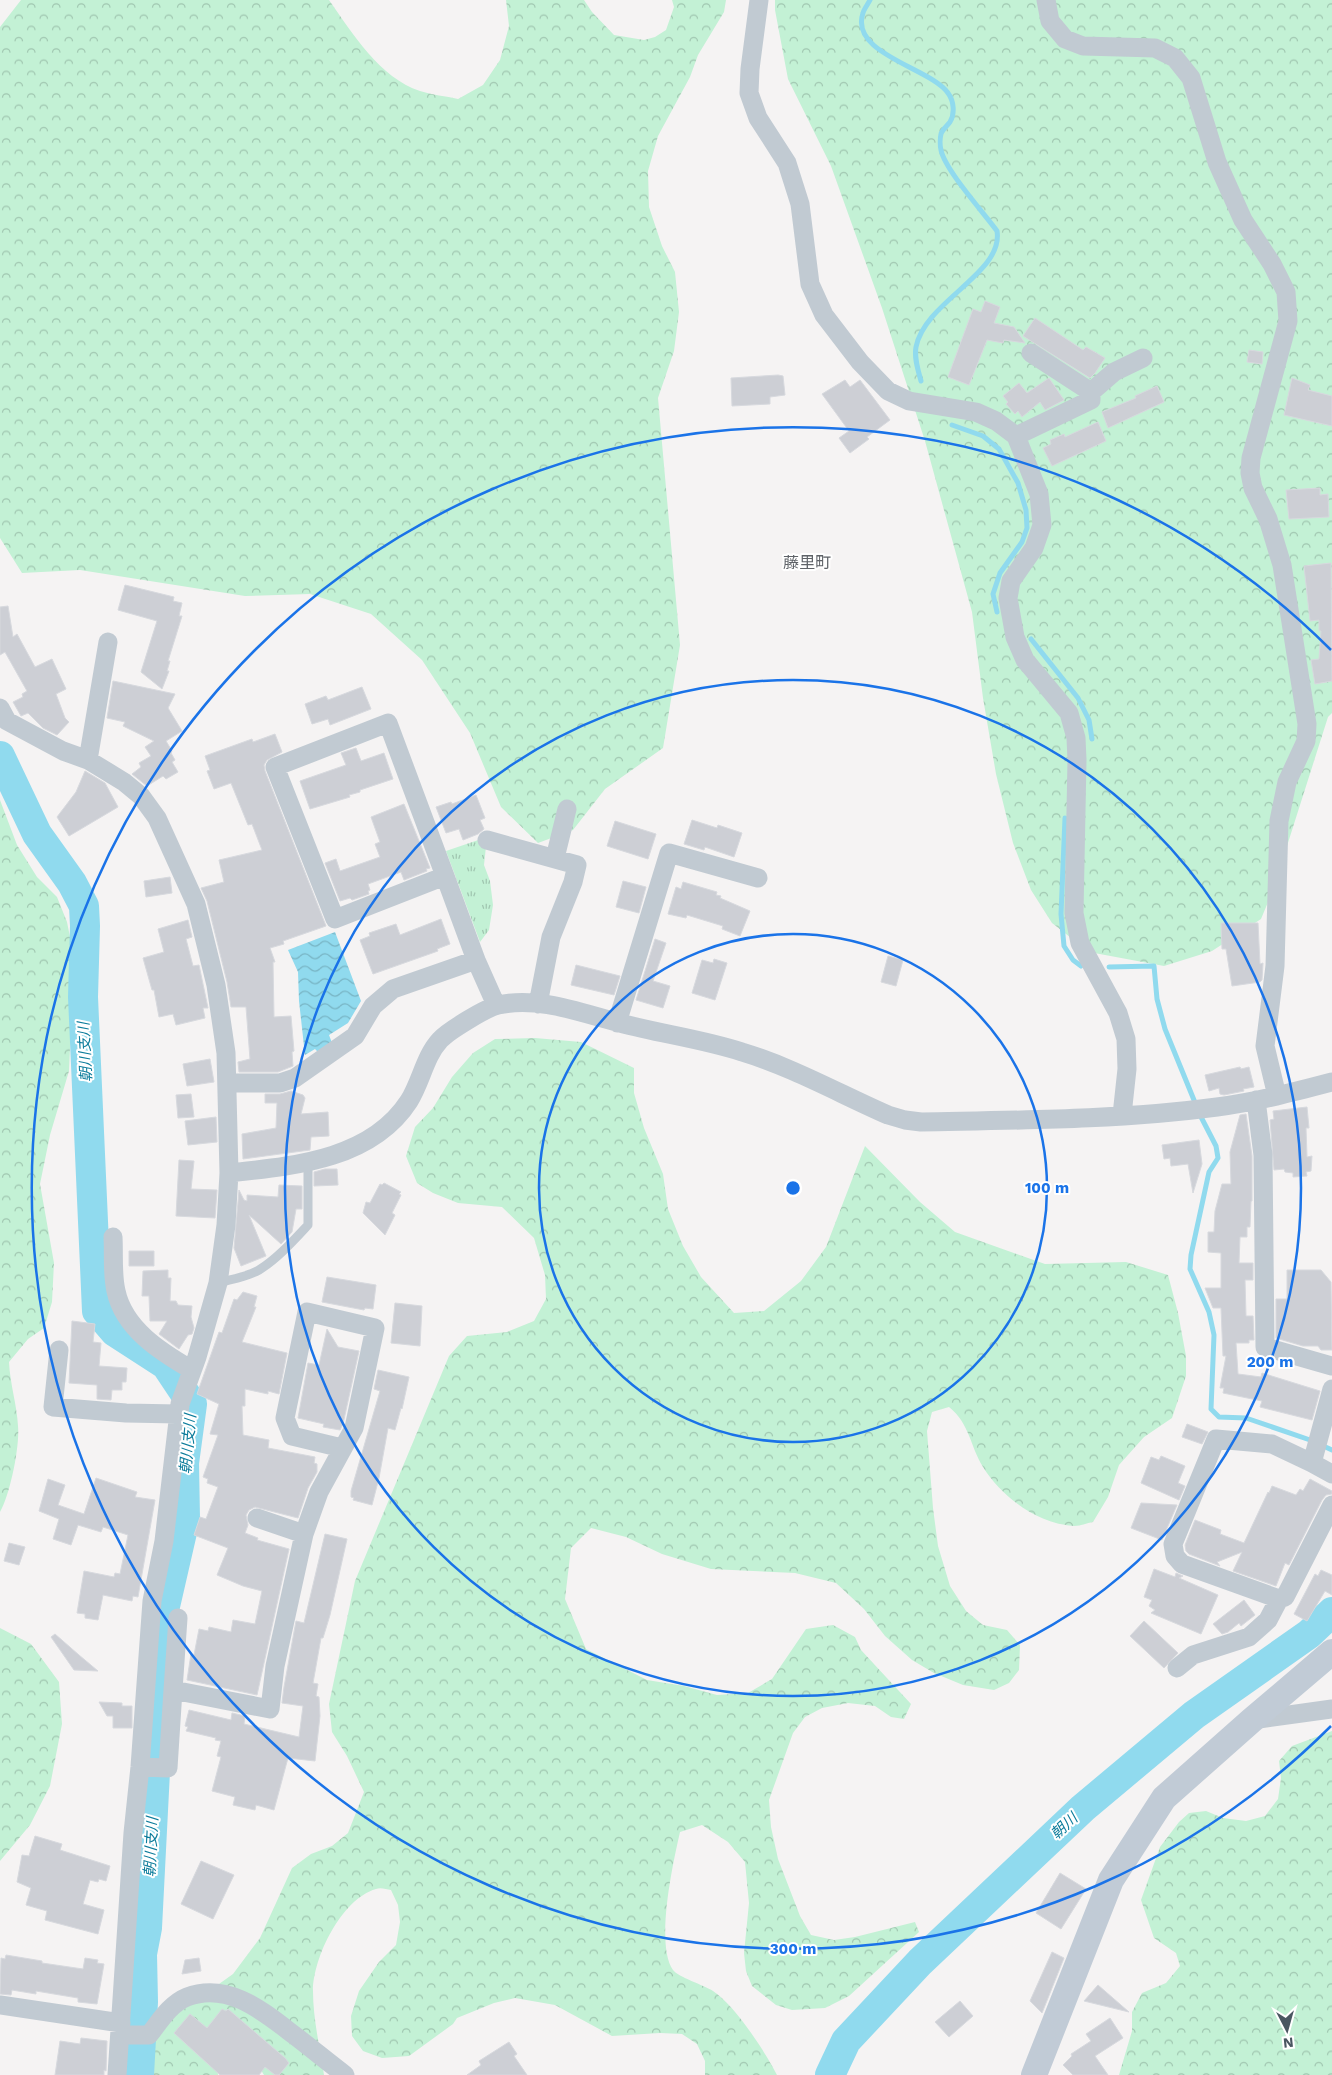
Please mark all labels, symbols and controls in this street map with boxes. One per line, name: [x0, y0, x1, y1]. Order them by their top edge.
district label: 藤里町: [783, 553, 831, 572]
water label: 朝川支川: [74, 1020, 96, 1082]
centre of rings: [784, 1179, 802, 1197]
text: 100 m: [1025, 1179, 1069, 1197]
text: 200 m: [1247, 1353, 1293, 1371]
water label: 朝川支川: [176, 1411, 200, 1475]
water label: 朝川: [1047, 1808, 1083, 1843]
water label: 朝川支川: [140, 1815, 162, 1877]
text: 300 m: [770, 1940, 816, 1958]
north arrow: [1262, 2005, 1312, 2055]
text: N: [1282, 2034, 1294, 2051]

